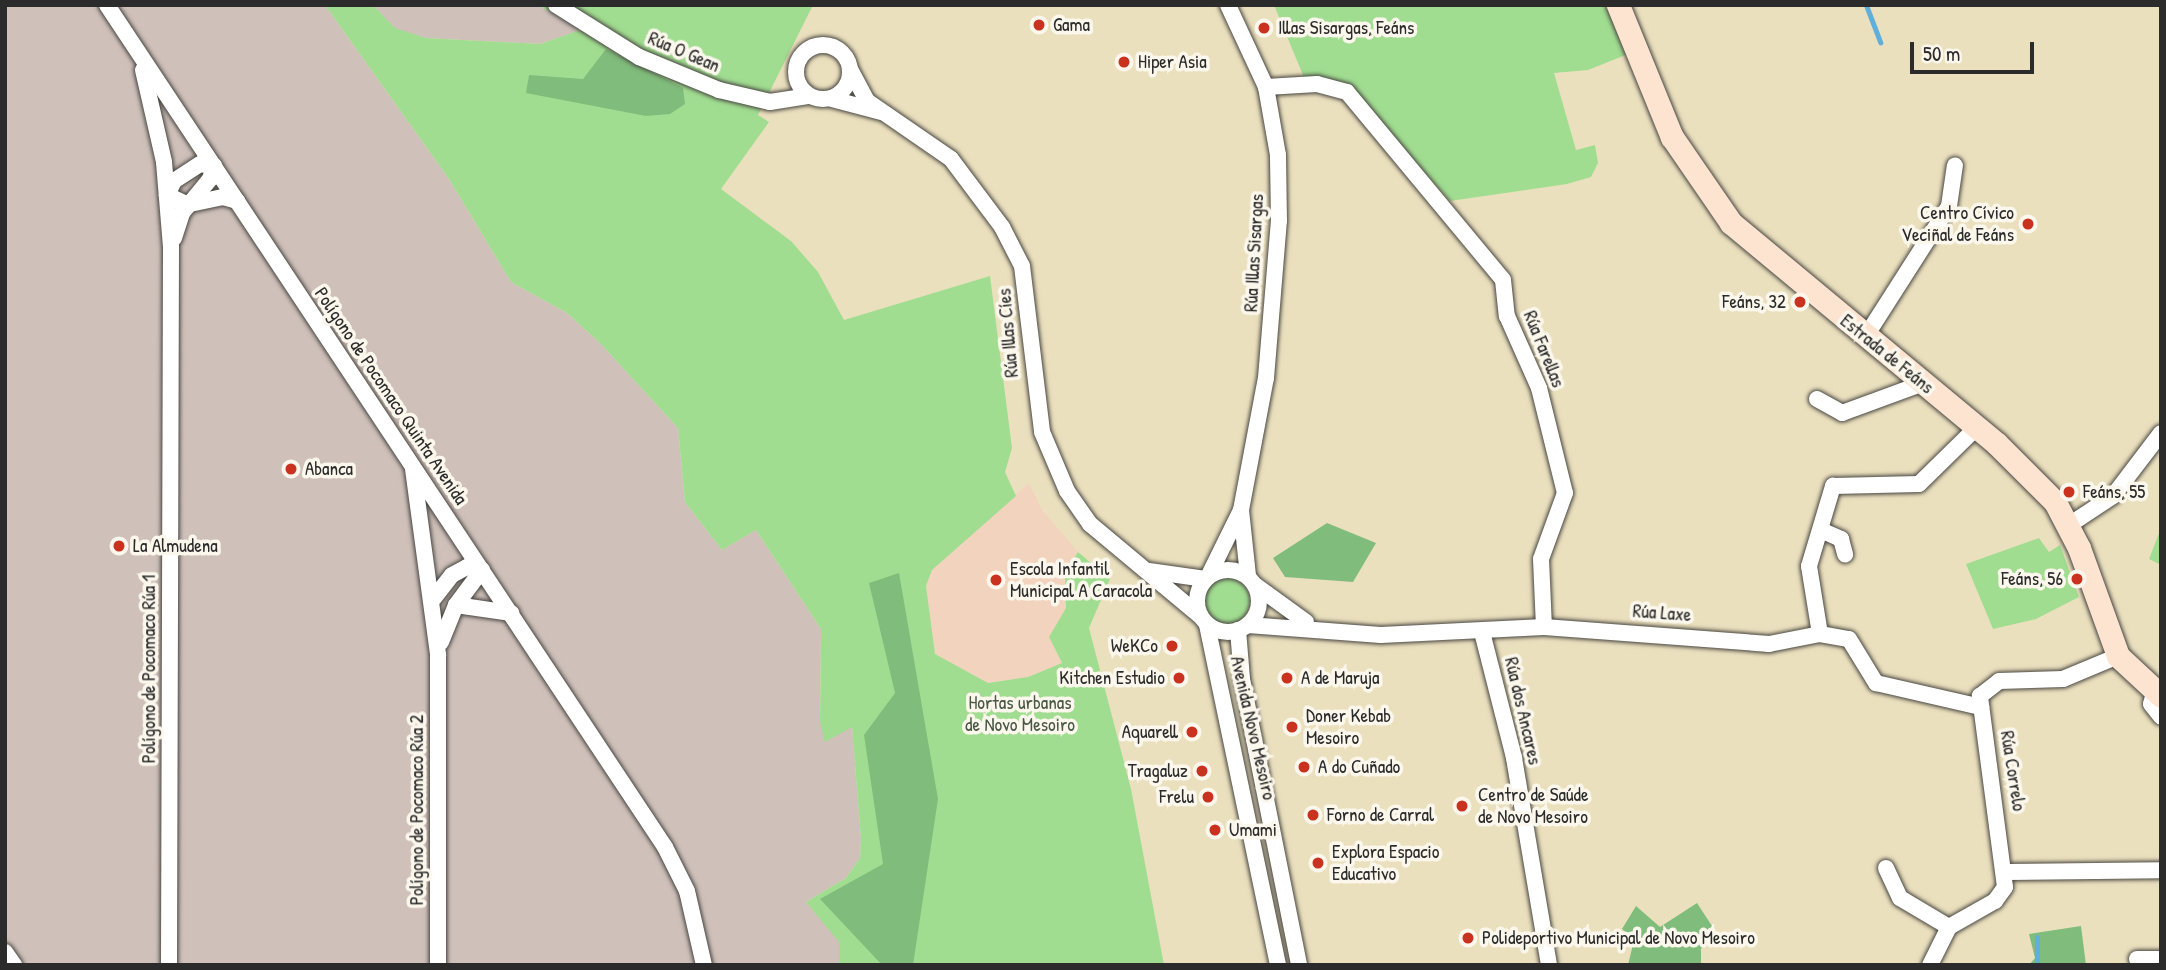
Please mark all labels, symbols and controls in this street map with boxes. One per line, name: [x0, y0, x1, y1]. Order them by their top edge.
place label: Gama: [1053, 14, 1090, 36]
marker: Gama: [1031, 17, 1047, 33]
place label: Illas Sisargas, Feáns: [1278, 17, 1414, 39]
marker: Illas Sisargas, Feáns: [1256, 20, 1272, 36]
street label: Rúa O Gean: [645, 27, 723, 77]
scale bar: [1914, 28, 2038, 72]
text: 50 m: [1923, 39, 1960, 68]
place label: Hiper Asia: [1138, 51, 1207, 73]
marker: Hiper Asia: [1116, 54, 1132, 70]
street label: Rúa Illas Sisargas: [1240, 193, 1268, 313]
place label: Centro Cívico Veciñal de Feáns: [1901, 202, 2014, 246]
marker: Centro Cívico Veciñal de Feáns: [2020, 216, 2036, 232]
street label: Polígono de Pocomaco Quinta Avenida: [310, 283, 472, 509]
street label: Rúa Illas Cíes: [993, 287, 1023, 379]
place label: Feáns, 32: [1722, 291, 1786, 313]
marker: Feáns, 32: [1792, 294, 1808, 310]
street label: Rúa Farellas: [1518, 307, 1570, 391]
street label: Estrada de Feáns: [1836, 309, 1938, 399]
place label: Abanca: [305, 458, 353, 480]
marker: Abanca: [283, 461, 299, 477]
place label: Feáns, 55: [2083, 481, 2145, 503]
marker: Feáns, 55: [2061, 484, 2077, 500]
place label: La Almudena: [133, 535, 218, 557]
marker: La Almudena: [111, 538, 127, 554]
place label: Escola Infantil Municipal A Caracola: [1010, 558, 1152, 602]
place label: Feáns, 56: [2001, 568, 2063, 590]
marker: Feáns, 56: [2069, 571, 2085, 587]
marker: Escola Infantil Municipal A Caracola: [988, 572, 1004, 588]
street label: Polígono de Pocomaco Rúa 1: [138, 575, 160, 763]
street label: Rúa Laxe: [1632, 600, 1692, 626]
place label: WeKCo: [1111, 635, 1158, 657]
marker: WeKCo: [1164, 638, 1180, 654]
street label: Avenida Novo Mesoiro: [1225, 654, 1281, 802]
street label: Rúa dos Ancares: [1500, 655, 1546, 767]
place label: Kitchen Estudio: [1059, 667, 1165, 689]
place label: A de Maruja: [1301, 667, 1380, 689]
marker: Kitchen Estudio: [1171, 670, 1187, 686]
marker: A de Maruja: [1279, 670, 1295, 686]
park label: Hortas urbanas de Novo Mesoiro: [965, 692, 1075, 736]
place label: Doner Kebab Mesoiro: [1306, 705, 1391, 749]
street label: Polígono de Pocomaco Rúa 2: [406, 715, 428, 905]
marker: Doner Kebab Mesoiro: [1284, 719, 1300, 735]
place label: Aquarell: [1122, 721, 1178, 743]
marker: Aquarell: [1184, 724, 1200, 740]
street label: Rúa Correlo: [1995, 729, 2031, 813]
place label: A do Cuñado: [1318, 756, 1400, 778]
marker: A do Cuñado: [1296, 759, 1312, 775]
place label: Tragaluz: [1128, 760, 1188, 782]
marker: Tragaluz: [1194, 763, 1210, 779]
place label: Centro de Saúde de Novo Mesoiro: [1478, 784, 1589, 828]
place label: Frelu: [1159, 786, 1194, 808]
marker: Frelu: [1200, 789, 1216, 805]
marker: Centro de Saúde de Novo Mesoiro: [1452, 796, 1472, 816]
place label: Forno de Carral: [1327, 804, 1434, 826]
marker: Forno de Carral: [1305, 807, 1321, 823]
place label: Umami: [1229, 819, 1277, 841]
marker: Umami: [1207, 822, 1223, 838]
place label: Explora Espacio Educativo: [1332, 841, 1439, 885]
marker: Explora Espacio Educativo: [1310, 855, 1326, 871]
place label: Polideportivo Municipal de Novo Mesoiro: [1482, 927, 1755, 949]
marker: Polideportivo Municipal de Novo Mesoiro: [1460, 930, 1476, 946]

